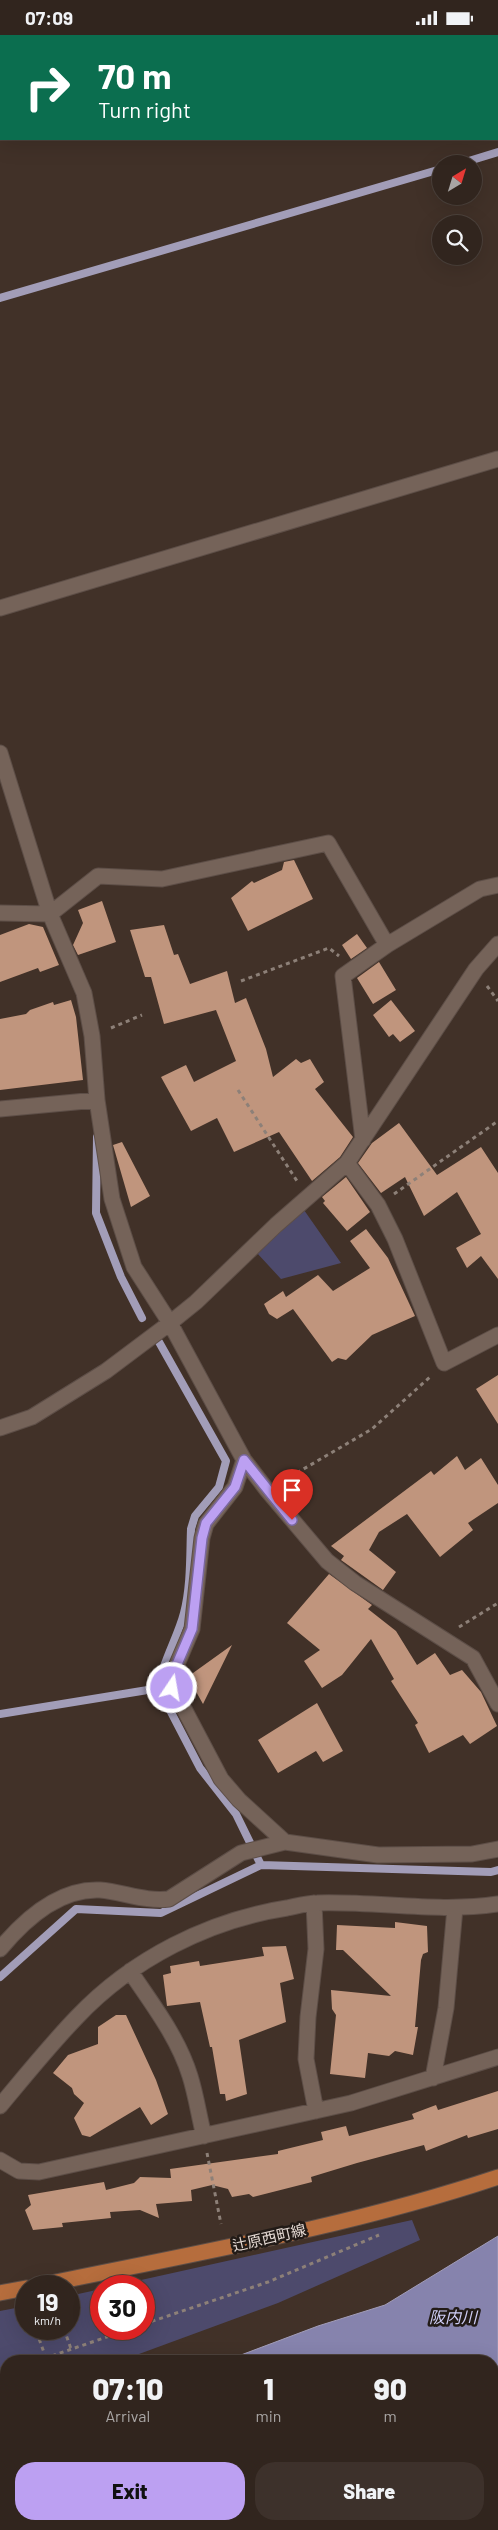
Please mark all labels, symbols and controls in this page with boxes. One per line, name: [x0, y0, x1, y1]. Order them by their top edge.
text: 07:09: [25, 6, 73, 29]
text: 70 m: [98, 54, 172, 96]
icon: right: [15, 55, 80, 120]
text: Turn right: [98, 96, 191, 122]
north arrow: [432, 155, 482, 205]
map controls: [432, 155, 482, 265]
button: search: [432, 215, 482, 265]
pin: [271, 1469, 313, 1520]
icon: arrive: [278, 1476, 306, 1504]
position arrow: [145, 1661, 197, 1713]
street label: 辻原西町線: [230, 2220, 308, 2254]
speed limit sign: 30: [90, 2275, 155, 2340]
text: 19: [36, 2286, 59, 2316]
water label: 阪内川: [429, 2307, 479, 2326]
text: km/h: [34, 2313, 61, 2327]
text: 07:10: [92, 2370, 163, 2406]
text: 1: [263, 2370, 274, 2406]
text: 90: [374, 2370, 407, 2406]
text: Arrival: [105, 2406, 150, 2425]
text: min: [256, 2406, 281, 2425]
text: m: [384, 2406, 397, 2425]
button: Exit: [15, 2462, 245, 2520]
button: Share: [255, 2462, 484, 2520]

